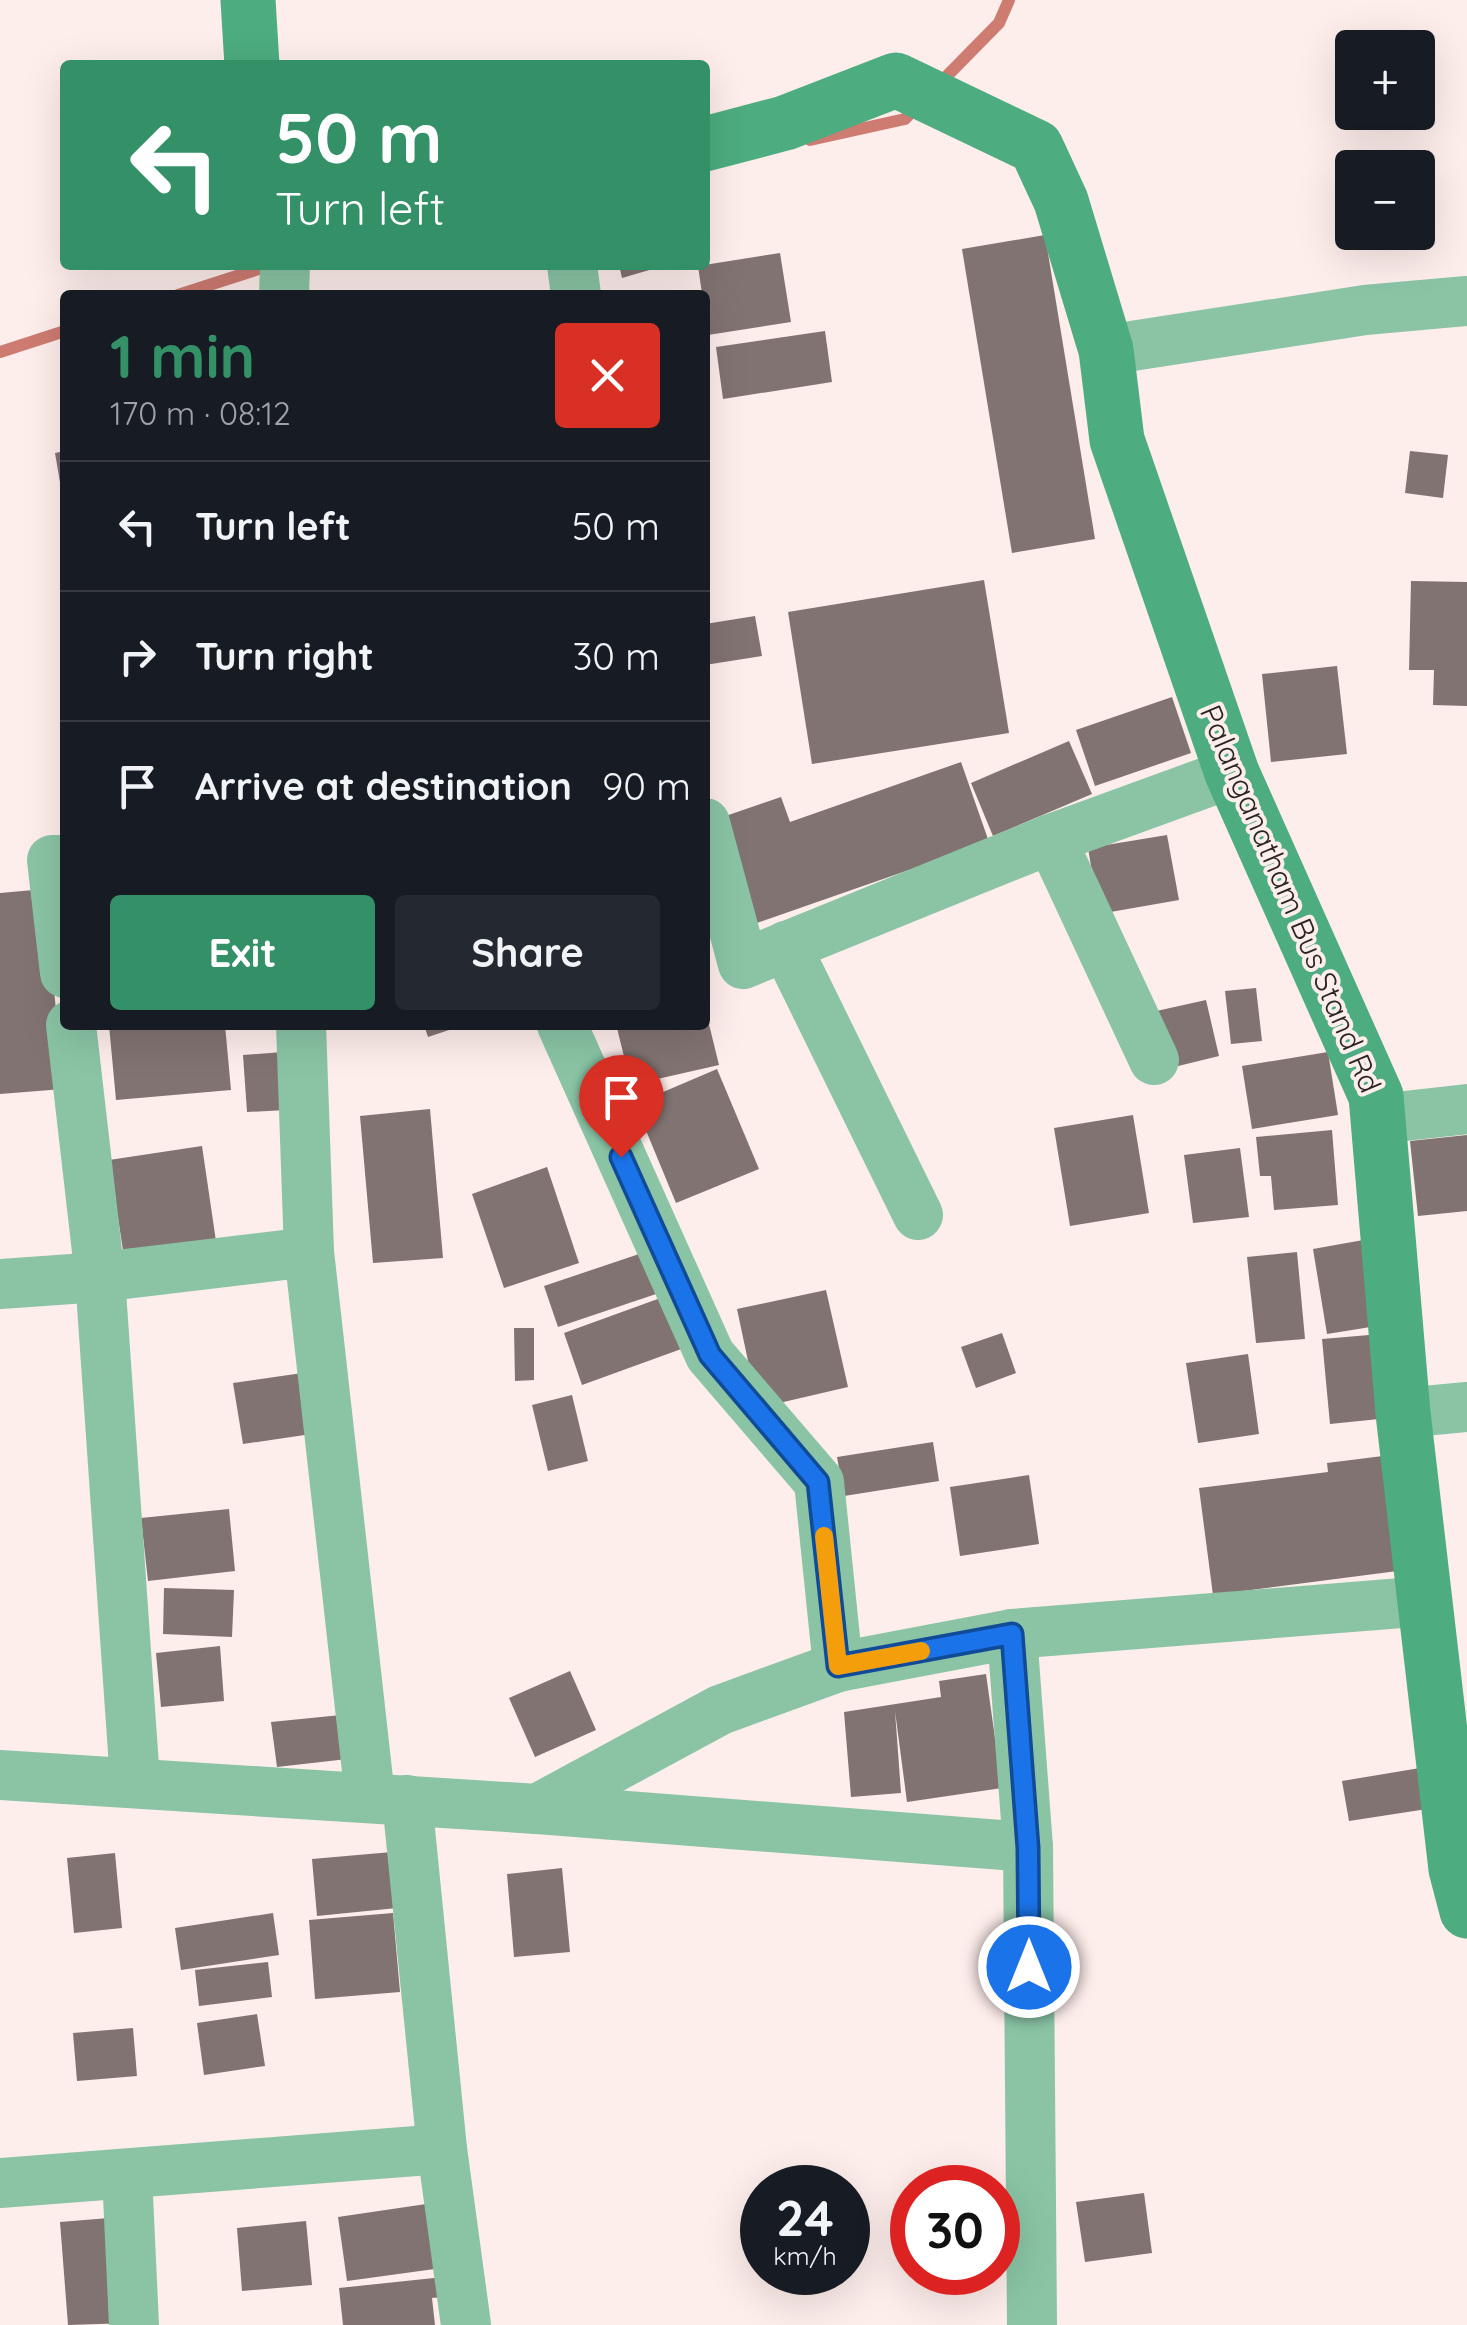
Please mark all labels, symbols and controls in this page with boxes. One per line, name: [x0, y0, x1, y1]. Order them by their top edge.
map controls: [1335, 30, 1435, 250]
button: +: [1335, 30, 1435, 130]
text: 50 m: [275, 93, 442, 181]
icon: left: [110, 100, 240, 230]
button: −: [1335, 150, 1435, 250]
text: Turn left: [275, 180, 445, 236]
text: 1 min: [110, 318, 255, 393]
button: close: [555, 323, 660, 428]
text: 170 m · 08:12: [110, 393, 291, 433]
icon: left: [110, 499, 165, 554]
text: Turn left: [195, 502, 351, 550]
text: 50 m: [572, 502, 660, 550]
icon: right: [110, 629, 165, 684]
text: Turn right: [195, 632, 374, 680]
text: 30 m: [572, 632, 660, 680]
street label: Palanganatham Bus Stand Rd: [1192, 699, 1390, 1098]
icon: arrive: [110, 759, 165, 814]
text: Arrive at destination: [195, 762, 572, 810]
text: 90 m: [602, 762, 691, 810]
button: Exit: [110, 895, 375, 1010]
button: Share: [395, 895, 660, 1010]
pin: [579, 1055, 664, 1158]
icon: arrive: [594, 1070, 649, 1125]
position arrow: [977, 1915, 1081, 2019]
speed limit sign: 30: [890, 2165, 1020, 2295]
text: 24: [776, 2186, 834, 2249]
text: km/h: [773, 2240, 837, 2271]

